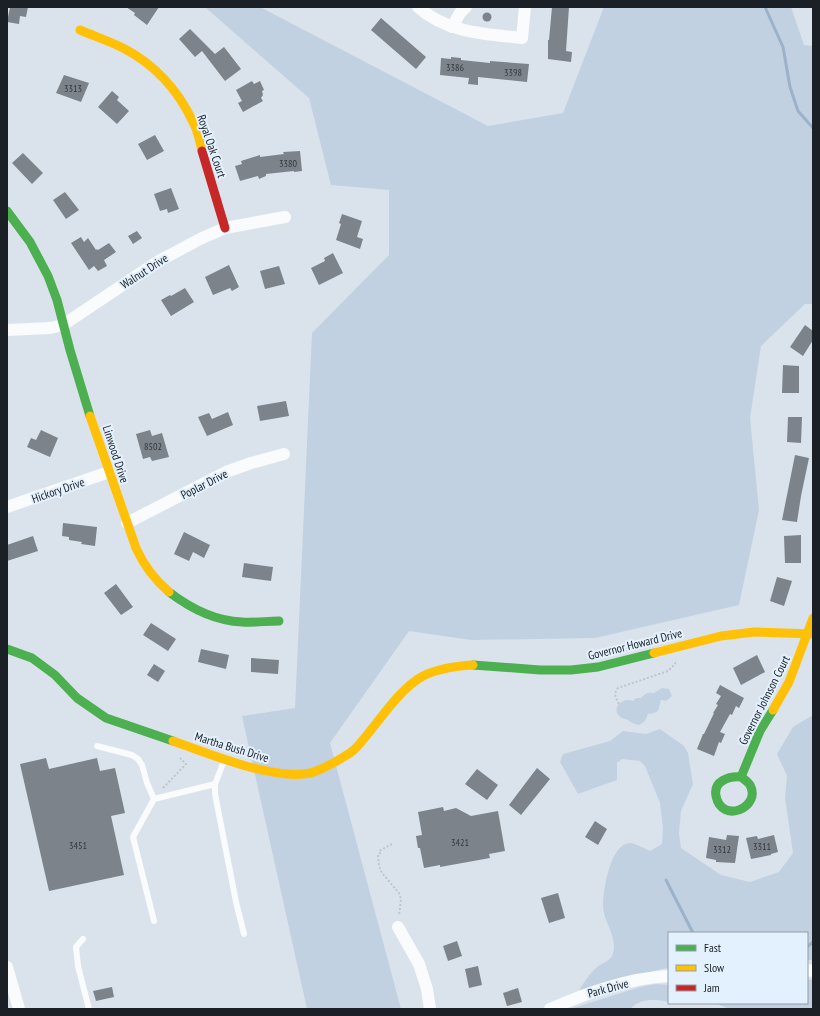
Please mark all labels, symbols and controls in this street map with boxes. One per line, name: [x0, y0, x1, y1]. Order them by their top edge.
house number: 3386: [446, 61, 465, 74]
house number: 3398: [504, 66, 522, 79]
house number: 3313: [64, 82, 82, 95]
street label: Royal Oak Court: [194, 112, 230, 180]
house number: 3380: [279, 157, 298, 170]
street label: Walnut Drive: [118, 250, 170, 292]
street label: Linwood Drive: [100, 423, 132, 485]
house number: 8502: [144, 440, 162, 453]
street label: Poplar Drive: [178, 466, 230, 502]
street label: Hickory Drive: [30, 474, 86, 506]
street label: Governor Howard Drive: [586, 625, 684, 663]
street label: Governor Johnson Court: [735, 652, 793, 747]
street label: Martha Bush Drive: [193, 729, 271, 765]
house number: 3421: [451, 836, 469, 849]
house number: 3451: [69, 839, 87, 852]
house number: 3311: [753, 840, 771, 853]
house number: 3312: [713, 843, 731, 856]
legend: [668, 932, 808, 1004]
text: Fast: [704, 940, 722, 955]
text: Slow: [704, 960, 725, 975]
street label: Park Drive: [586, 975, 630, 1001]
text: Jam: [703, 980, 720, 995]

